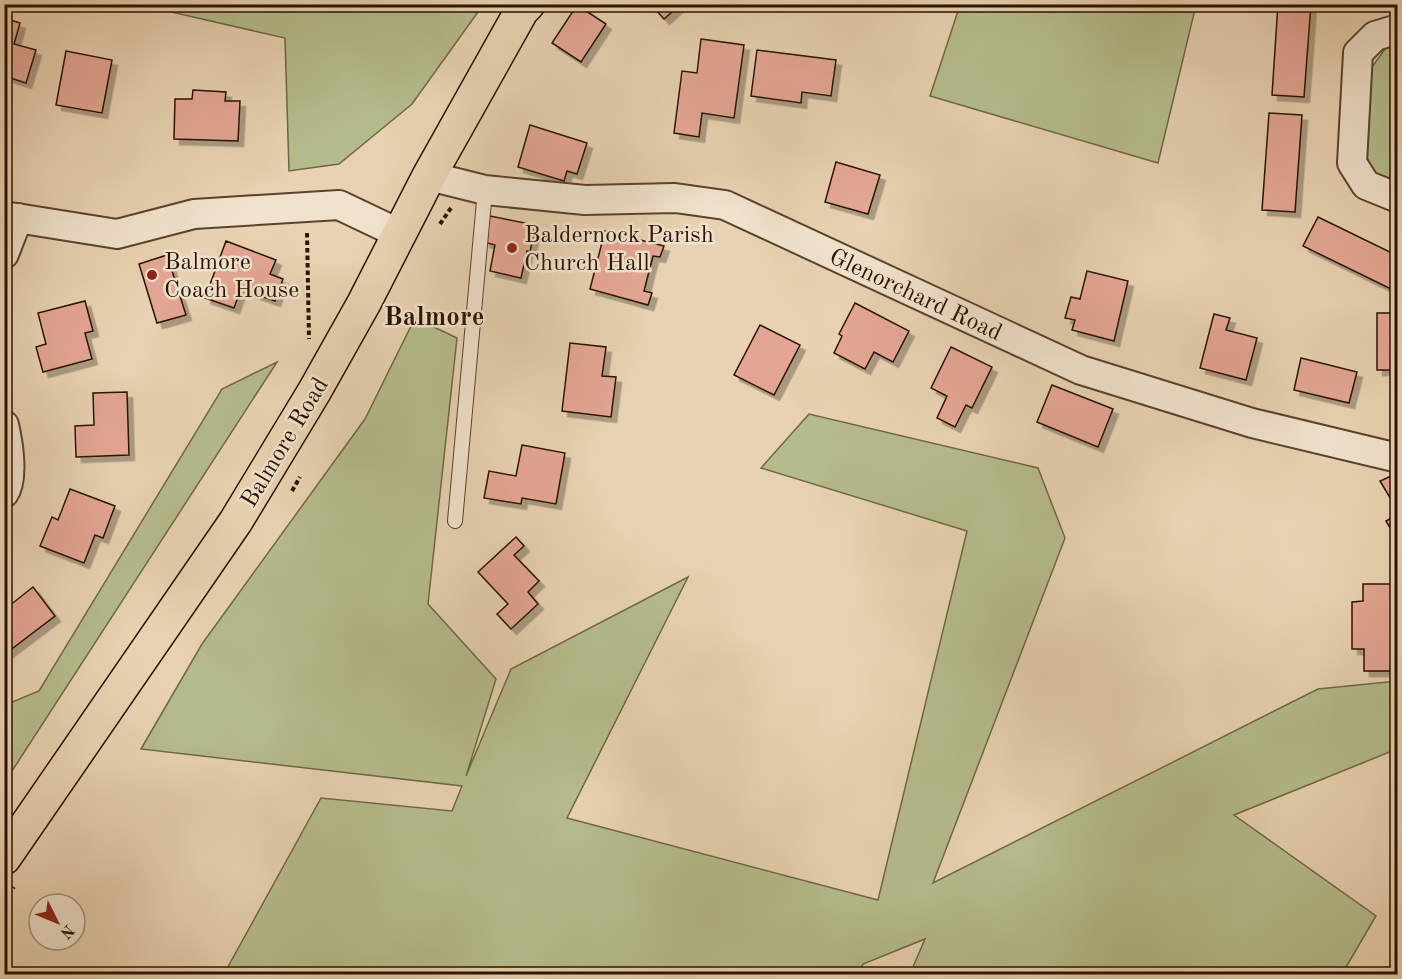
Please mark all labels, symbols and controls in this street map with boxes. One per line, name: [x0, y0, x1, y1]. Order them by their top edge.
place label: Baldernock Parish Church Hall: [524, 224, 714, 276]
marker: Baldernock Parish Church Hall: [505, 241, 519, 255]
street label: Glenorchard Road: [825, 245, 1005, 346]
place label: Balmore Coach House: [164, 251, 299, 303]
marker: Balmore Coach House: [145, 268, 159, 282]
district label: Balmore: [384, 304, 484, 331]
street label: Balmore Road: [238, 374, 334, 512]
north arrow: [27, 892, 87, 952]
text: N: [56, 921, 77, 941]

